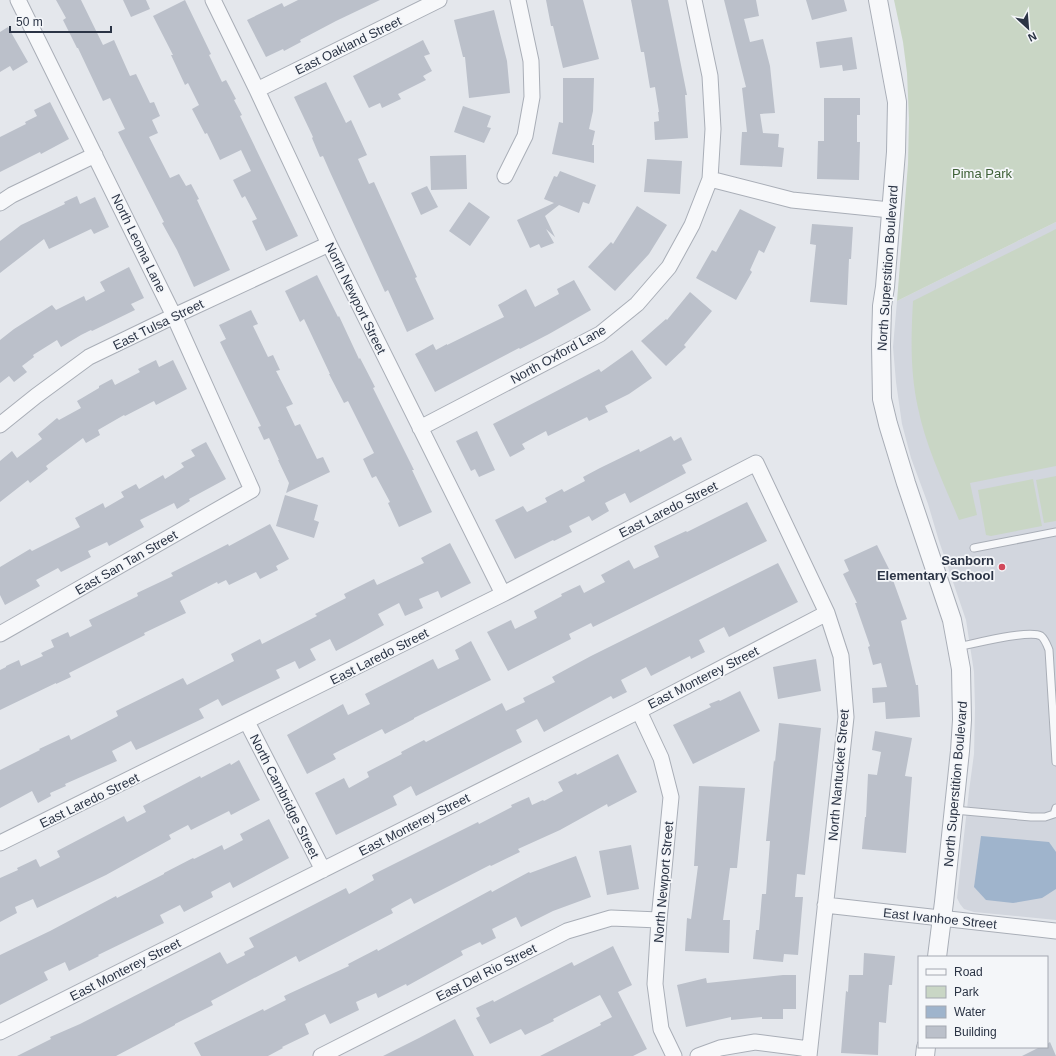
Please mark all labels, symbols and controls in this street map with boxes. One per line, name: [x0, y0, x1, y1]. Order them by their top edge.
scale bar: [10, 8, 111, 34]
north arrow: [1008, 8, 1048, 48]
street label: East Oakland Street: [293, 13, 404, 78]
text: 50 m: [16, 15, 43, 29]
text: N: [1026, 30, 1039, 44]
park label: Pima Park: [952, 166, 1012, 181]
street label: North Superstition Boulevard: [874, 185, 901, 351]
street label: North Leoma Lane: [108, 192, 169, 295]
street label: North Newport Street: [322, 240, 389, 357]
street label: East Tulsa Street: [110, 296, 206, 353]
street label: North Oxford Lane: [508, 322, 609, 387]
street label: East Laredo Street: [617, 478, 720, 541]
street label: East San Tan Street: [73, 527, 180, 598]
place label: Sanborn Elementary School: [877, 553, 994, 583]
marker: Sanborn Elementary School: [997, 562, 1007, 572]
street label: East Laredo Street: [328, 625, 431, 688]
street label: East Monterey Street: [645, 643, 761, 712]
street label: North Superstition Boulevard: [941, 701, 970, 867]
street label: North Nantucket Street: [825, 708, 852, 842]
street label: North Cambridge Street: [247, 732, 323, 861]
street label: East Laredo Street: [37, 770, 142, 831]
street label: East Monterey Street: [356, 790, 472, 859]
street label: North Newport Street: [651, 820, 676, 944]
street label: East Ivanhoe Street: [882, 905, 998, 932]
street label: East Monterey Street: [67, 935, 183, 1004]
street label: East Del Rio Street: [434, 940, 539, 1004]
legend: [918, 956, 1048, 1048]
text: Road: [954, 965, 983, 979]
text: Park: [954, 985, 980, 999]
text: Water: [954, 1005, 986, 1019]
text: Building: [954, 1025, 997, 1039]

